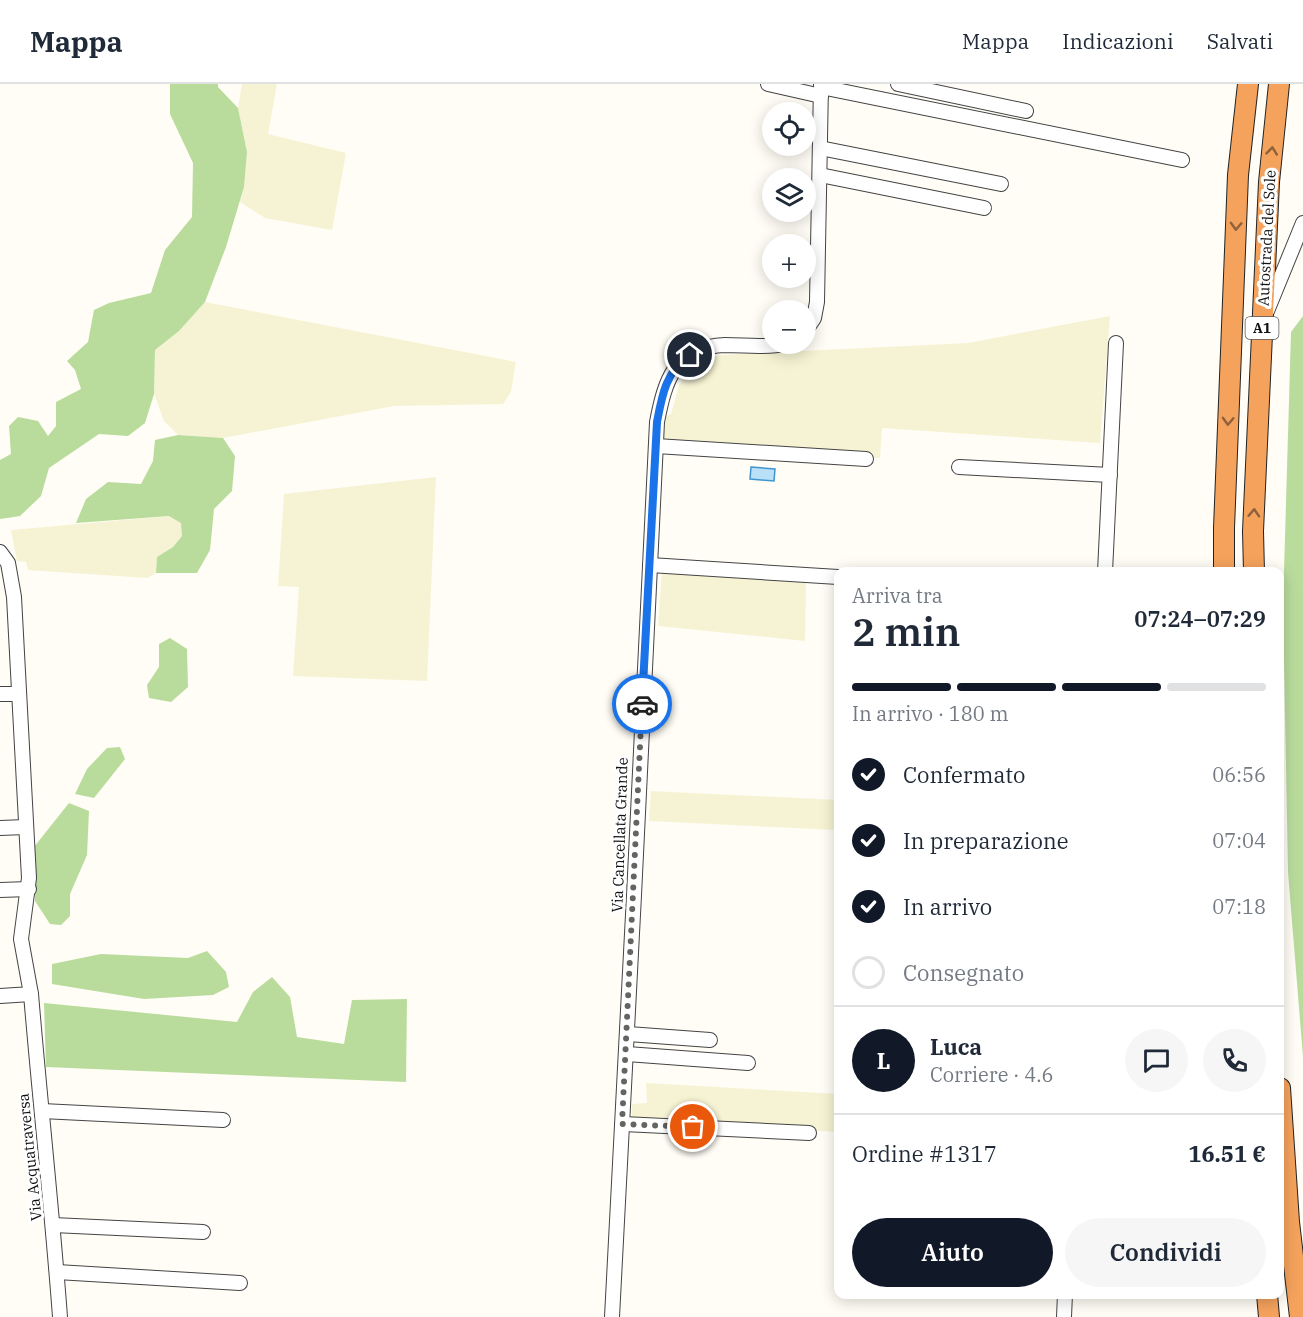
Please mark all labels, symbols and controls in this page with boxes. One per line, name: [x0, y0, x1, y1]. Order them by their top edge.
text: Mappa: [30, 23, 123, 60]
text: Mappa: [962, 27, 1029, 55]
text: Indicazioni: [1062, 27, 1174, 55]
text: Salvati: [1207, 27, 1273, 55]
map controls: [762, 102, 816, 354]
button: locate: [762, 102, 816, 156]
one-way arrow: [1265, 146, 1278, 155]
button: layers: [762, 168, 816, 222]
street label: Autostrada del Sole: [1253, 169, 1280, 306]
one-way arrow: [1229, 221, 1242, 230]
button: +: [762, 234, 816, 288]
button: −: [762, 300, 816, 354]
road number: A1: [1246, 317, 1278, 339]
pin: [664, 329, 715, 380]
icon: home: [673, 338, 706, 371]
one-way arrow: [1221, 416, 1234, 425]
one-way arrow: [1248, 509, 1261, 518]
text: Arriva tra: [852, 582, 943, 609]
text: 07:24–07:29: [1134, 604, 1266, 633]
text: 2 min: [852, 606, 960, 657]
courier: [612, 674, 672, 734]
icon: car: [626, 688, 659, 721]
text: In arrivo · 180 m: [852, 700, 1009, 727]
street label: Via Cancellata Grande: [607, 757, 632, 913]
icon: check: [852, 758, 885, 791]
text: Confermato: [903, 760, 1025, 789]
text: 06:56: [1212, 761, 1266, 788]
icon: check: [852, 824, 885, 857]
text: In preparazione: [903, 826, 1069, 855]
text: 07:04: [1212, 827, 1266, 854]
icon: check: [852, 890, 885, 923]
text: In arrivo: [903, 892, 992, 921]
text: 07:18: [1212, 893, 1266, 920]
text: Consegnato: [903, 958, 1024, 987]
button: chat: [1125, 1029, 1188, 1092]
button: phone: [1203, 1029, 1266, 1092]
text: Luca: [930, 1032, 982, 1061]
text: L: [877, 1046, 890, 1075]
text: Corriere · 4.6: [930, 1061, 1054, 1088]
street label: Via Acquatraversa: [13, 1092, 46, 1222]
pin: [667, 1101, 718, 1152]
icon: bag: [676, 1110, 709, 1143]
text: Ordine #1317: [852, 1139, 997, 1168]
text: 16.51 €: [1188, 1139, 1266, 1168]
button: Aiuto: [852, 1218, 1053, 1287]
button: Condividi: [1065, 1218, 1266, 1287]

